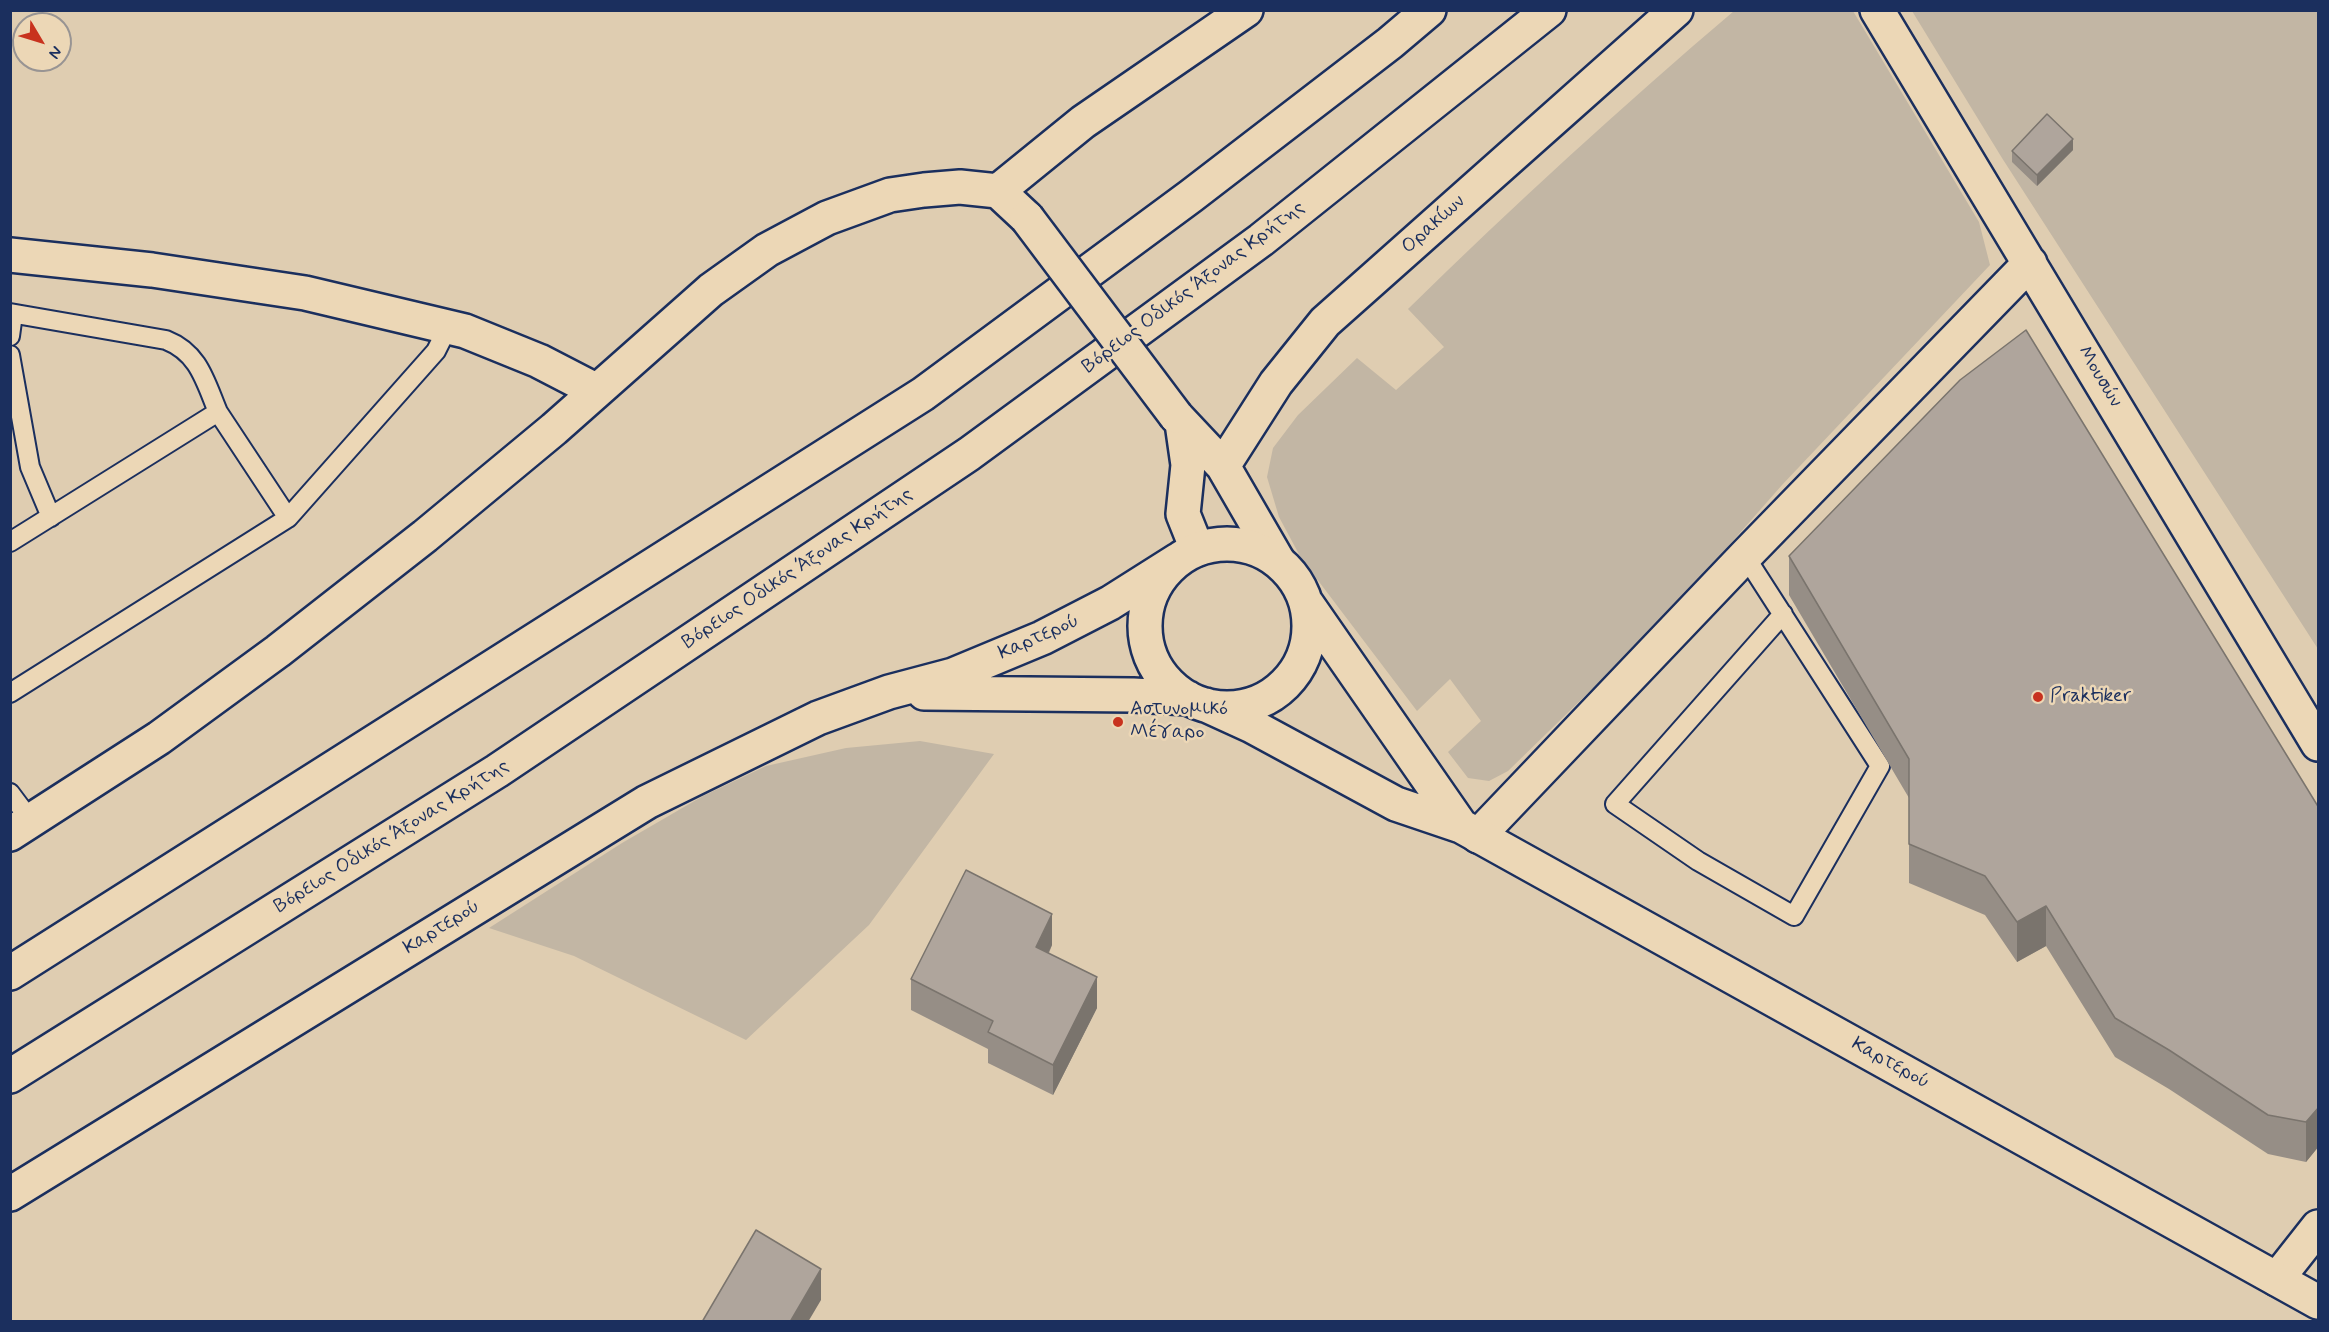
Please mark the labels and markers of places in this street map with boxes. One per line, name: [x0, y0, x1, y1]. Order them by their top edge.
place label: Praktiker: [2050, 685, 2131, 709]
marker: Praktiker: [2031, 690, 2045, 704]
place label: Αστυνομικό Μέγαρο: [1130, 698, 1228, 745]
marker: Αστυνομικό Μέγαρο: [1111, 715, 1125, 729]

